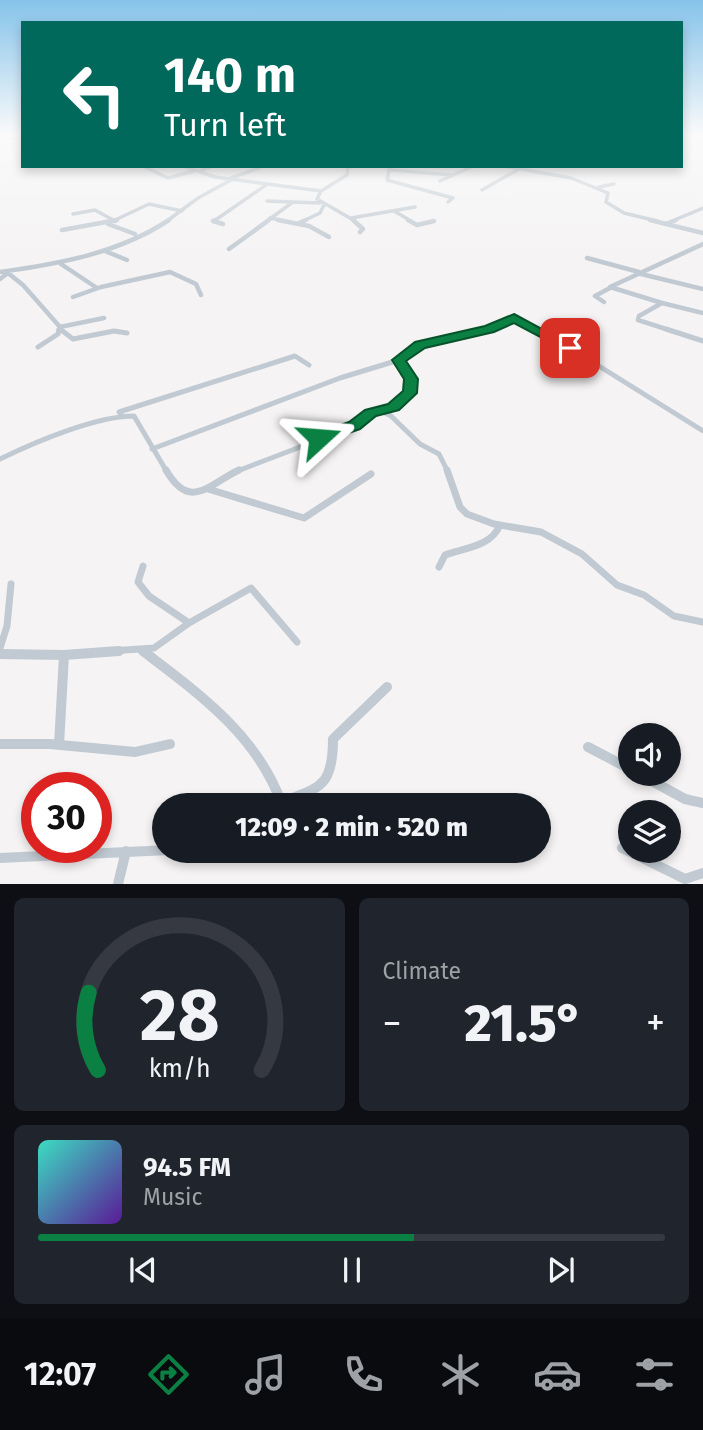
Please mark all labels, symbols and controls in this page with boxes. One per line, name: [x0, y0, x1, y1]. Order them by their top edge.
text: 140 m: [164, 46, 296, 105]
icon: left: [49, 49, 140, 140]
text: Turn left: [164, 106, 286, 144]
pin: [540, 318, 600, 378]
icon: arrive: [551, 329, 589, 367]
position arrow: [282, 401, 356, 475]
map controls: [618, 723, 681, 863]
button: sound: [618, 723, 681, 786]
speed limit sign: 30: [21, 772, 112, 863]
button: layers: [618, 800, 681, 863]
text: 12:09 · 2 min · 520 m: [235, 812, 468, 843]
text: Climate: [383, 957, 461, 985]
text: 28: [139, 973, 219, 1060]
text: 21.5°: [464, 992, 583, 1055]
text: −: [383, 1000, 402, 1046]
text: +: [646, 1000, 665, 1046]
text: km/h: [148, 1054, 210, 1084]
text: 94.5 FM: [143, 1152, 231, 1183]
text: Music: [143, 1183, 203, 1211]
icon: previous: [124, 1251, 162, 1289]
icon: pause: [333, 1251, 371, 1289]
icon: next: [542, 1251, 580, 1289]
icon: directions: [144, 1350, 193, 1399]
icon: music: [241, 1350, 290, 1399]
icon: phone: [339, 1350, 388, 1399]
icon: climate: [436, 1350, 485, 1399]
icon: car: [533, 1350, 582, 1399]
icon: filters: [630, 1350, 679, 1399]
text: 12:07: [24, 1355, 96, 1393]

